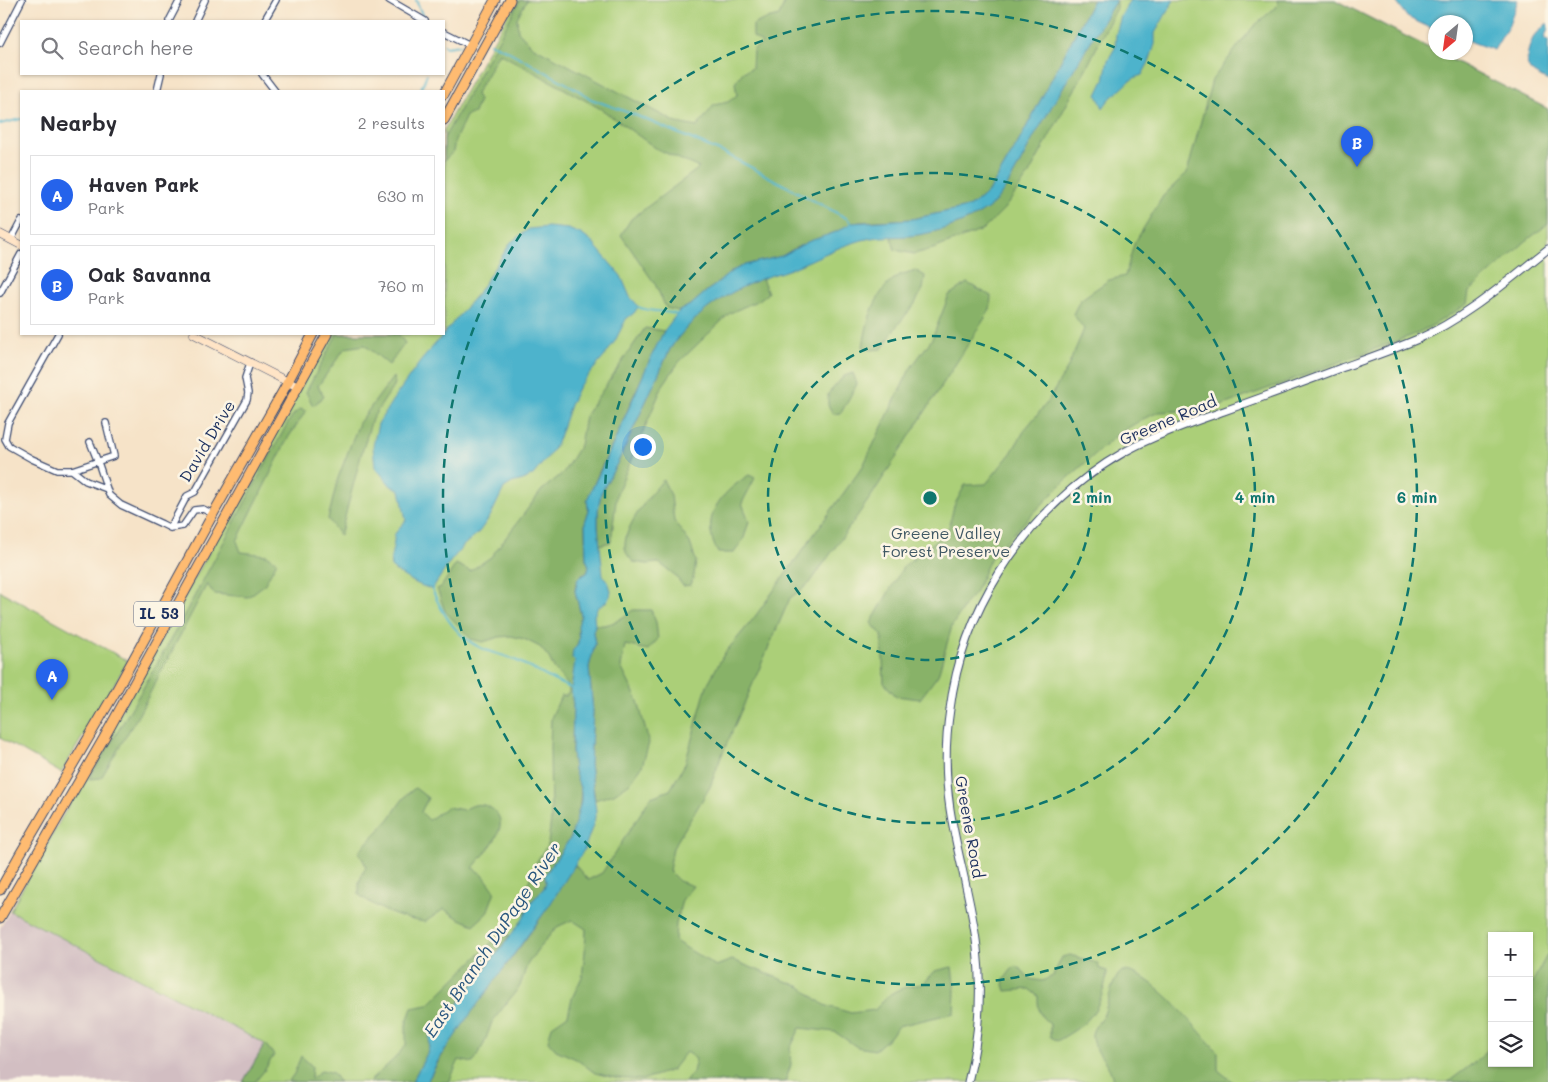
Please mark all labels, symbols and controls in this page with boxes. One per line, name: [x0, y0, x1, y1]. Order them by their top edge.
north arrow: [1428, 15, 1473, 60]
search box: [20, 20, 445, 75]
icon: search: [38, 34, 66, 62]
text: Search here: [78, 35, 194, 60]
text: Nearby: [40, 109, 117, 136]
text: 2 results: [358, 112, 425, 133]
pin: B: [1341, 126, 1373, 167]
text: Haven Park: [88, 172, 199, 197]
text: A: [51, 185, 63, 206]
text: 630 m: [377, 185, 424, 206]
text: Park: [88, 197, 124, 218]
text: Oak Savanna: [88, 262, 211, 287]
text: B: [52, 275, 62, 296]
text: 760 m: [378, 275, 424, 296]
text: Park: [88, 287, 124, 308]
street label: Greene Road: [1116, 390, 1220, 449]
street label: David Drive: [174, 396, 239, 486]
your location: [630, 434, 656, 460]
text: 2 min: [1072, 487, 1112, 507]
text: 4 min: [1235, 487, 1275, 507]
text: 6 min: [1397, 487, 1437, 507]
centre of rings: [921, 489, 939, 507]
park label: Greene Valley Forest Preserve: [882, 522, 1010, 561]
road number: IL 53: [134, 602, 184, 626]
pin: A: [36, 659, 68, 700]
street label: Greene Road: [951, 774, 990, 880]
water label: East Branch DuPage River: [418, 837, 567, 1042]
map controls: [1488, 932, 1533, 1067]
button: +: [1488, 932, 1533, 977]
button: −: [1488, 977, 1533, 1022]
button: layers: [1488, 1022, 1533, 1067]

